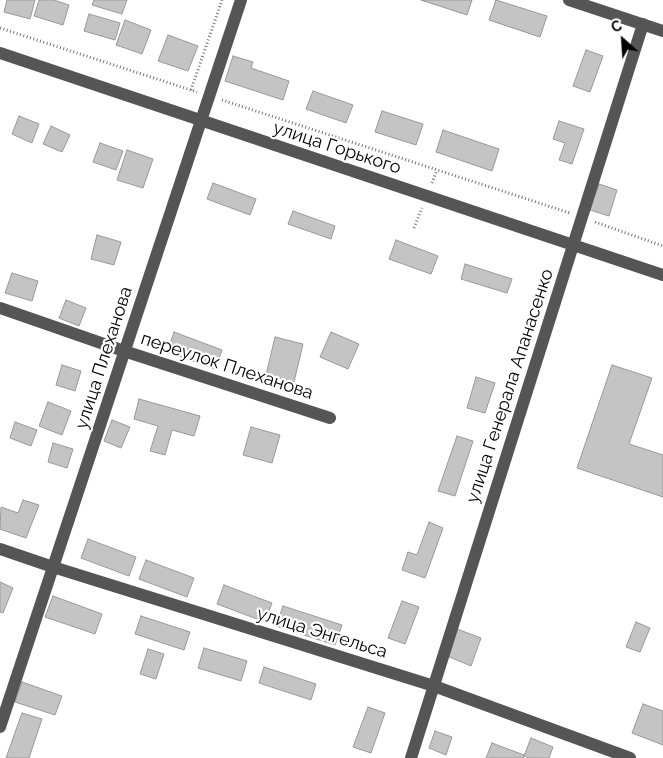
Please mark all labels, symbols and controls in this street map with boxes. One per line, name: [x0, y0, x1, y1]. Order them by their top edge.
north arrow: [598, 15, 648, 65]
text: С: [609, 17, 624, 36]
street label: улица Горького: [270, 117, 404, 179]
street label: улица Генерала Апанасенко: [462, 266, 558, 506]
street label: улица Плеханова: [71, 284, 137, 432]
street label: переулок Плеханова: [138, 328, 316, 404]
street label: улица Энгельса: [254, 603, 390, 663]

